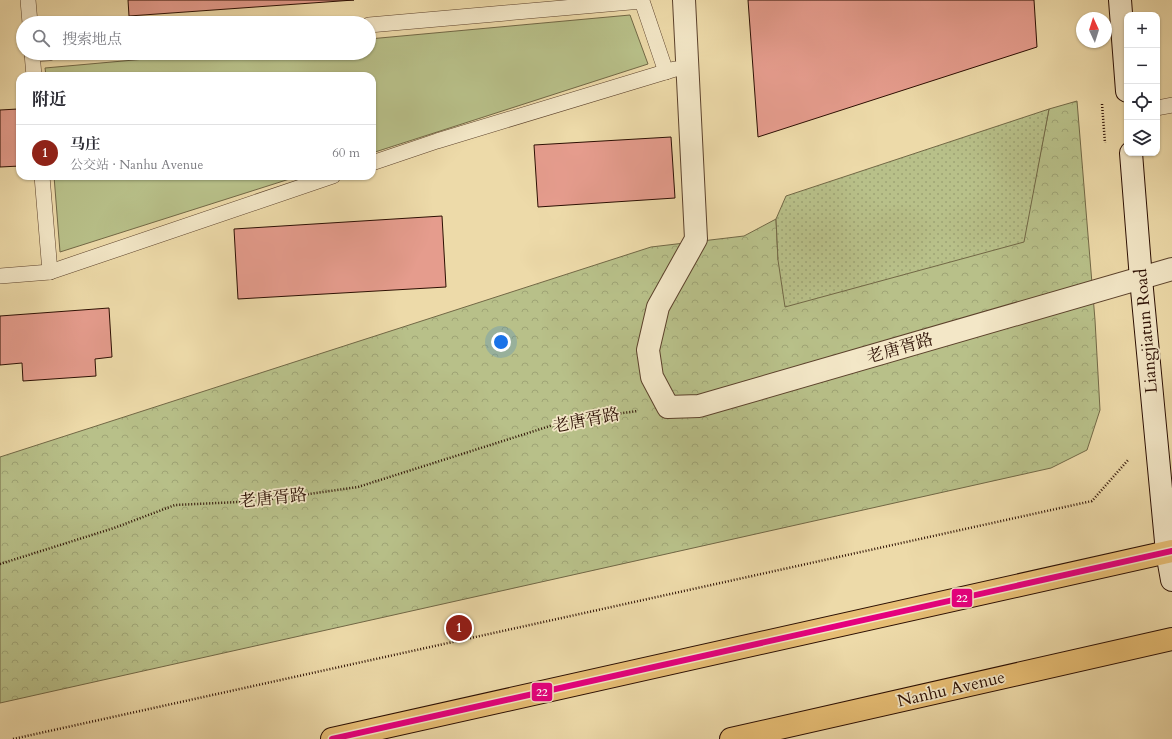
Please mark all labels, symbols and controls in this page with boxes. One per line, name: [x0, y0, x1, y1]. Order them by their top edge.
north arrow: [1076, 12, 1112, 48]
map controls: [1124, 12, 1160, 156]
button: +: [1124, 12, 1160, 48]
search box: [16, 16, 376, 60]
icon: search: [30, 27, 52, 49]
text: 搜索地点: [62, 29, 122, 49]
button: −: [1124, 48, 1160, 84]
button: locate: [1124, 84, 1160, 120]
text: 附近: [32, 88, 66, 111]
button: layers: [1124, 120, 1160, 156]
text: 马庄: [70, 134, 100, 154]
text: 1: [42, 144, 48, 162]
text: 60 m: [332, 144, 360, 162]
text: 公交站 · Nanhu Avenue: [70, 156, 203, 174]
street label: Liangjiatun Road: [1129, 268, 1163, 394]
street label: 老唐胥路: [864, 328, 936, 368]
your location: [491, 332, 511, 352]
street label: 老唐胥路: [550, 402, 622, 438]
street label: 老唐胥路: [238, 483, 308, 513]
line badge: 22: [951, 588, 973, 608]
text: 22: [956, 591, 968, 606]
pin: 1: [446, 613, 472, 643]
street label: Nanhu Avenue: [895, 665, 1007, 713]
line badge: 22: [531, 682, 553, 702]
text: 22: [536, 685, 548, 700]

